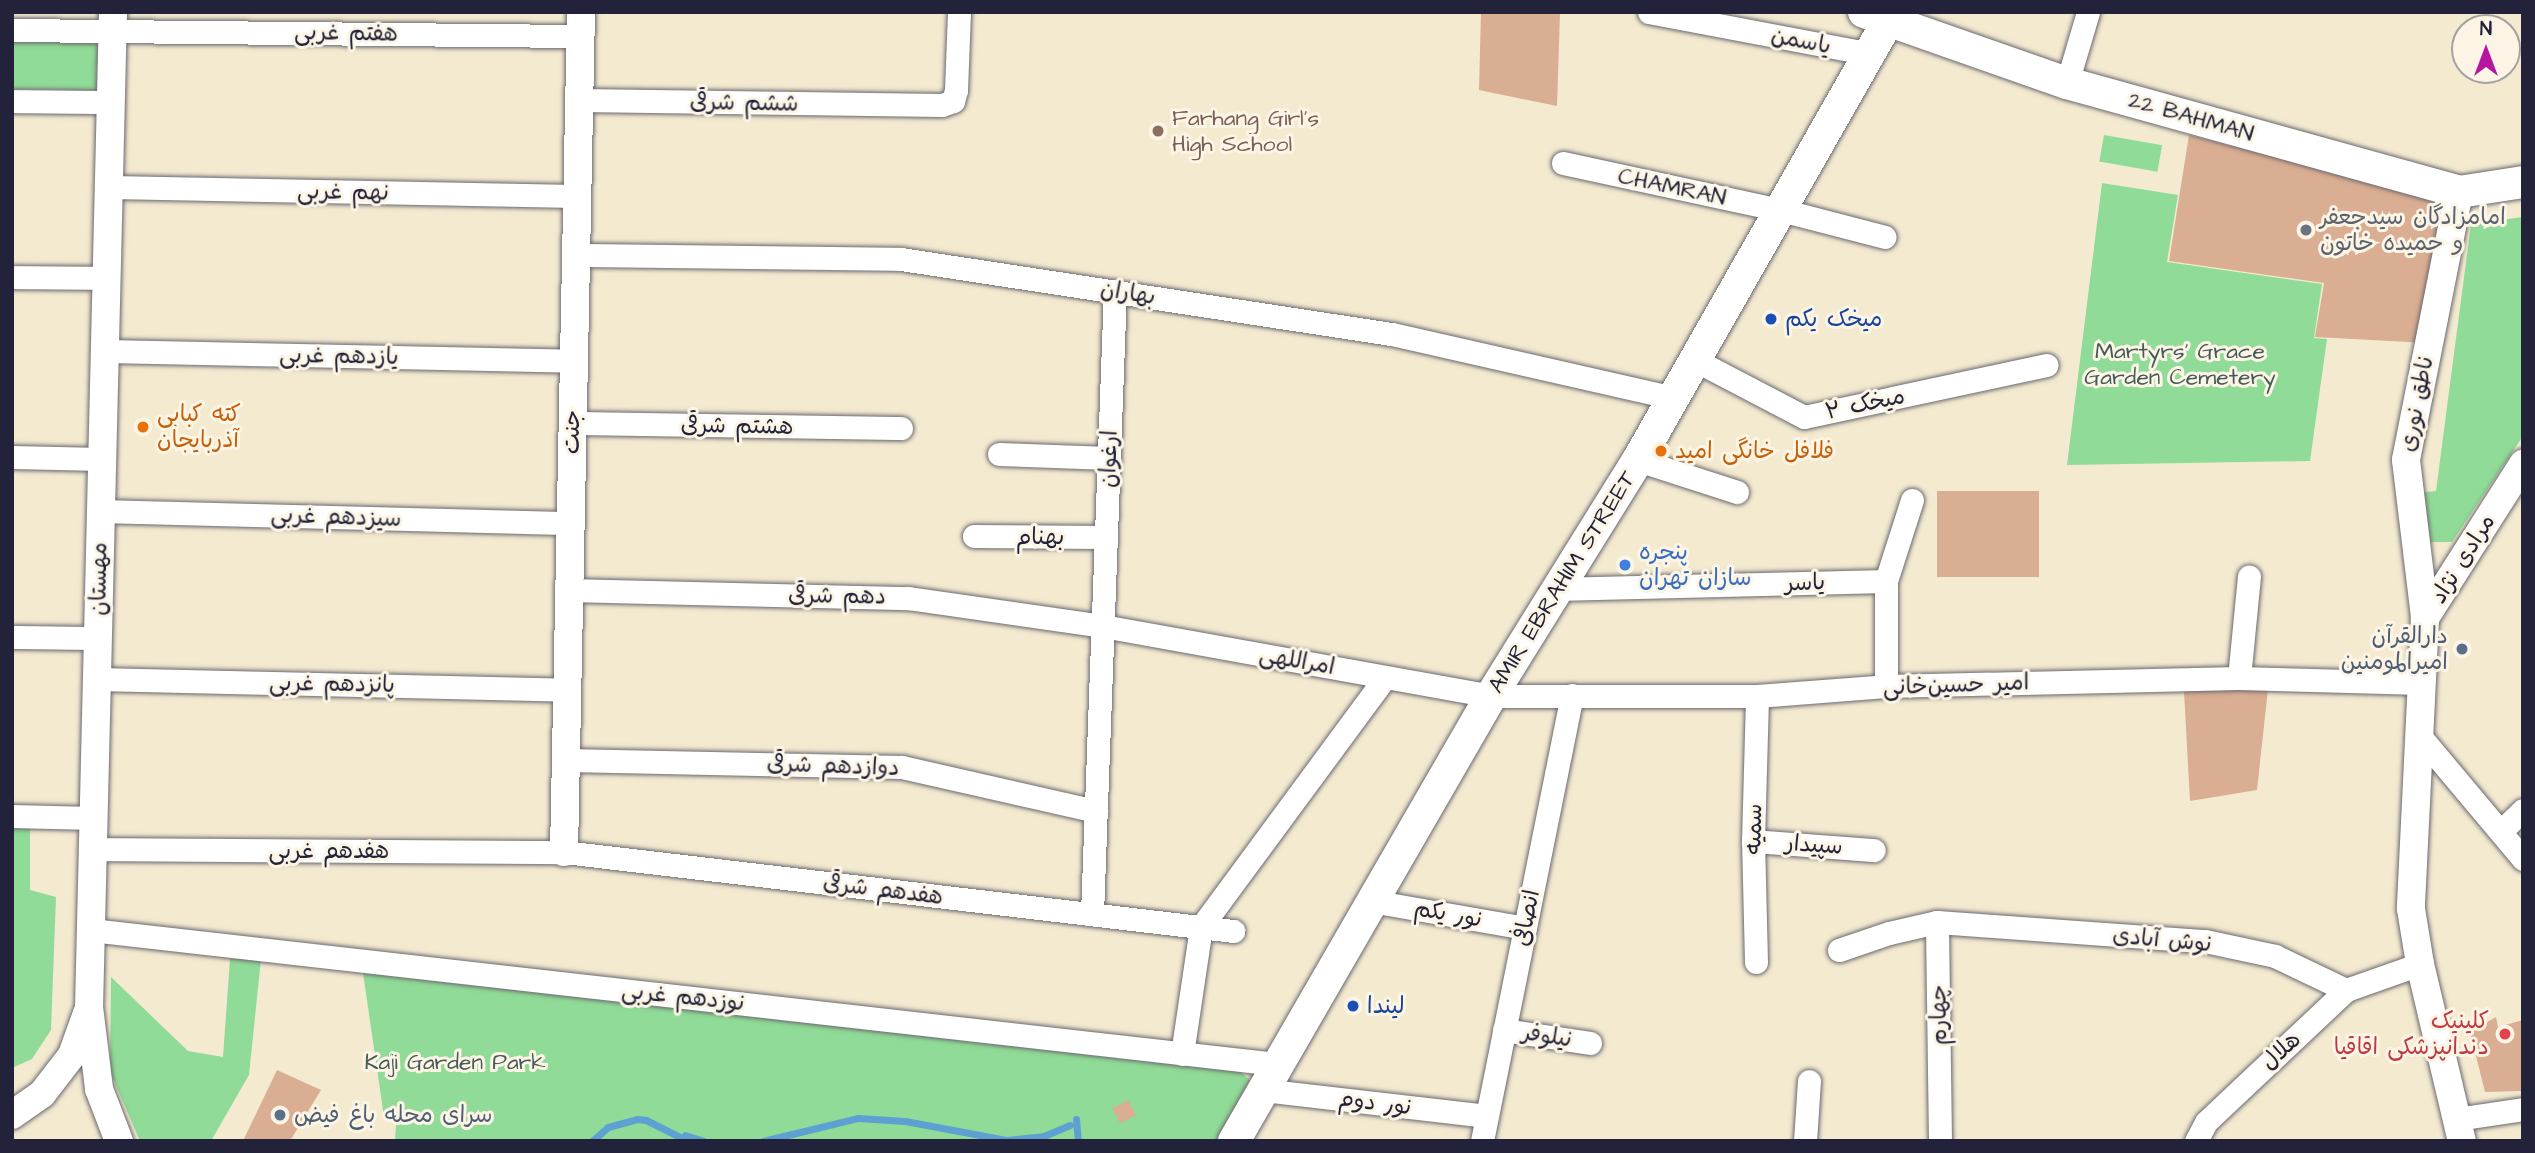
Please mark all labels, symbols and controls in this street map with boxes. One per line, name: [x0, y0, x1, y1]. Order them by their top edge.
north arrow: [2451, 14, 2521, 84]
text: N: [2480, 16, 2492, 43]
street label: هفتم غربی: [294, 18, 398, 48]
street label: یاسمن: [1769, 22, 1833, 60]
street label: 22 BAHMAN: [2125, 86, 2257, 148]
street label: ششم شرقی: [689, 88, 799, 118]
place label: Farhang Girl's High School: [1172, 104, 1319, 158]
marker: Farhang Girl's High School: [1150, 123, 1166, 139]
street label: CHAMRAN: [1616, 162, 1728, 212]
street label: نهم غربی: [297, 177, 389, 207]
place label: امامزادگان سیدجعفر و حمیده خاتون: [2320, 203, 2506, 257]
marker: امامزادگان سیدجعفر و حمیده خاتون: [2298, 222, 2314, 238]
street label: بهاران: [1098, 275, 1158, 311]
place label: میخک یکم: [1785, 305, 1882, 333]
marker: میخک یکم: [1763, 311, 1779, 327]
park label: Martyrs' Grace Garden Cemetery: [2084, 337, 2276, 391]
street label: یازدهم غربی: [279, 341, 399, 371]
street label: ناطق نوری: [2394, 354, 2440, 454]
street label: میخک ۲: [1823, 382, 1907, 426]
place label: کته کبابی آذربایجان: [157, 400, 241, 454]
street label: جنت: [558, 410, 586, 454]
street label: هشتم شرقی: [680, 411, 794, 441]
marker: کته کبابی آذربایجان: [135, 419, 151, 435]
street label: ارغوان: [1094, 430, 1124, 488]
place label: فلافل خانگی امید: [1675, 437, 1834, 465]
marker: فلافل خانگی امید: [1653, 443, 1669, 459]
street label: AMIR EBRAHIM STREET: [1482, 466, 1642, 698]
street label: سیزدهم غربی: [270, 501, 402, 533]
street label: مرادی نژاد: [2425, 509, 2501, 609]
street label: بهنام: [1016, 523, 1064, 551]
place label: پنجره سازان تهران: [1639, 538, 1752, 592]
street label: مهستان: [85, 542, 113, 616]
marker: پنجره سازان تهران: [1617, 557, 1633, 573]
street label: یاسر: [1784, 569, 1826, 597]
street label: دهم شرقی: [788, 581, 886, 611]
place label: دارالقرآن امیرالمومنین: [2341, 622, 2448, 676]
street label: امراللهی: [1257, 641, 1337, 681]
marker: دارالقرآن امیرالمومنین: [2454, 641, 2470, 657]
street label: پانزدهم غربی: [269, 669, 395, 699]
street label: امیر حسین‌خانی: [1882, 669, 2030, 701]
street label: دوازدهم شرقی: [766, 750, 900, 782]
street label: سمیه: [1740, 803, 1768, 855]
street label: سپیدار: [1784, 829, 1844, 861]
street label: هفدهم غربی: [269, 837, 389, 865]
street label: هفدهم شرقی: [821, 869, 945, 911]
street label: انصافی: [1508, 887, 1546, 949]
street label: نور یکم: [1412, 894, 1484, 934]
street label: نوش آبادی: [2111, 922, 2213, 958]
street label: نوزدهم غربی: [620, 977, 746, 1017]
street label: چهارم: [1925, 984, 1953, 1046]
place label: لیندا: [1367, 992, 1405, 1020]
marker: لیندا: [1345, 998, 1361, 1014]
place label: کلینیک دندانپزشکی اقاقیا: [2334, 1007, 2489, 1061]
street label: نیلوفر: [1520, 1018, 1574, 1054]
marker: کلینیک دندانپزشکی اقاقیا: [2495, 1024, 2515, 1044]
street label: هلال: [2255, 1026, 2307, 1076]
park label: Kaji Garden Park: [365, 1048, 545, 1076]
street label: نور دوم: [1337, 1085, 1413, 1121]
place label: سرای محله باغ فیض: [294, 1101, 493, 1129]
marker: سرای محله باغ فیض: [272, 1107, 288, 1123]

